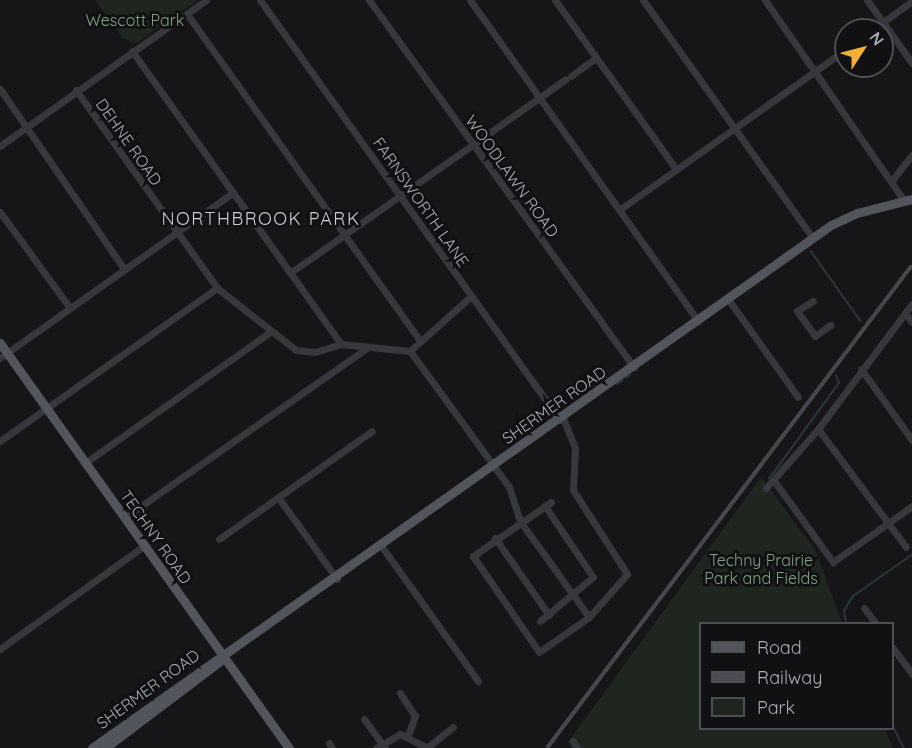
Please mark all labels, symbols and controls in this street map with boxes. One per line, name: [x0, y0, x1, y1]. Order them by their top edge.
park label: Wescott Park: [86, 10, 184, 30]
north arrow: [834, 18, 894, 78]
text: N: [865, 28, 888, 49]
street label: DEHNE ROAD: [92, 95, 166, 189]
street label: WOODLAWN ROAD: [461, 111, 563, 241]
street label: FARNSWORTH LANE: [369, 134, 473, 270]
district label: NORTHBROOK PARK: [161, 208, 361, 230]
street label: SHERMER ROAD: [498, 362, 610, 448]
street label: TECHNY ROAD: [117, 486, 195, 588]
park label: Techny Prairie Park and Fields: [704, 550, 818, 588]
legend: [699, 622, 894, 730]
text: Road: [757, 636, 802, 659]
street label: SHERMER ROAD: [93, 645, 203, 733]
text: Railway: [757, 666, 823, 689]
text: Park: [757, 696, 795, 719]

